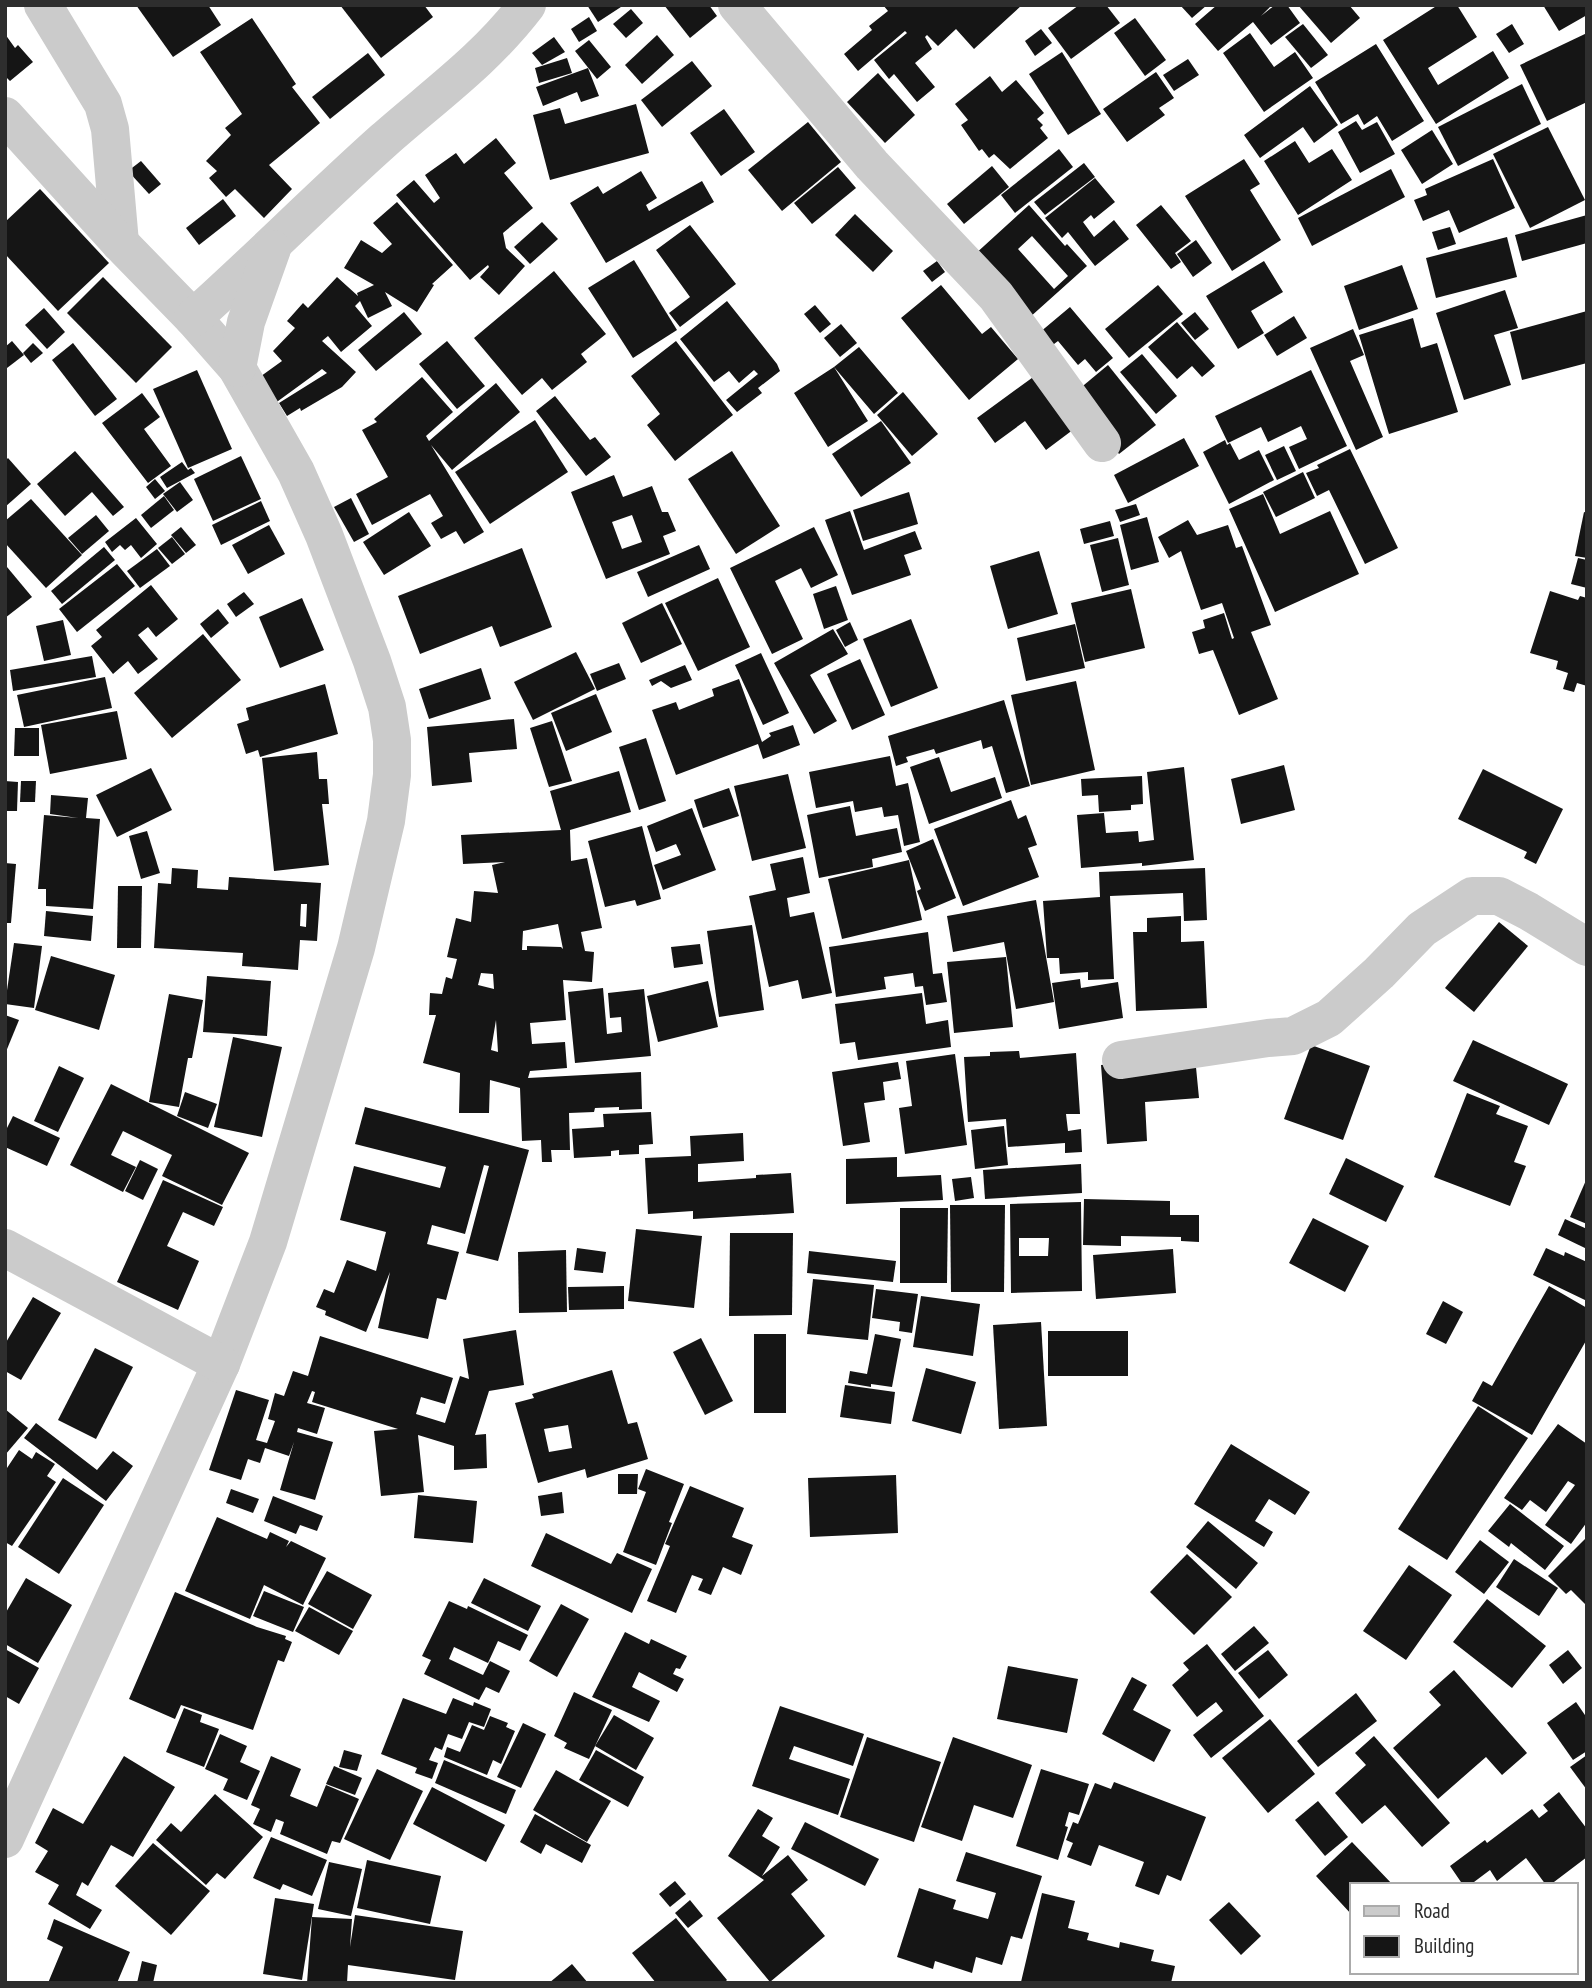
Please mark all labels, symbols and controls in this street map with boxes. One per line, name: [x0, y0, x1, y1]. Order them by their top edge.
legend: [1350, 1883, 1578, 1974]
text: Road: [1414, 1897, 1450, 1924]
text: Building: [1414, 1932, 1474, 1959]

